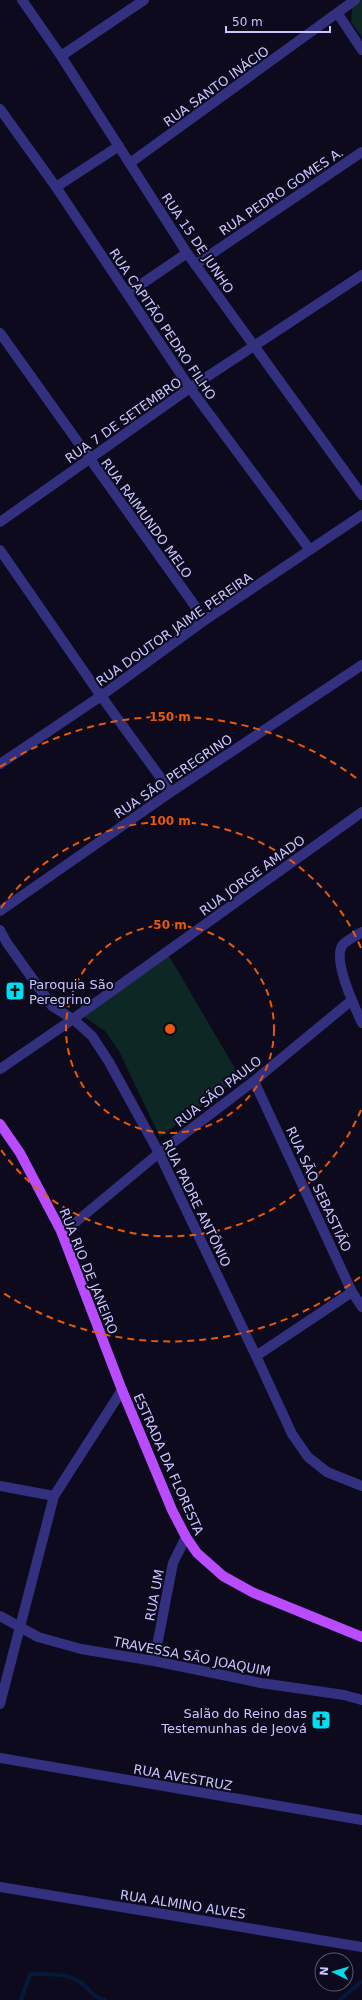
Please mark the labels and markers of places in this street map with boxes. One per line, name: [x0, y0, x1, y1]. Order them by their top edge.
place label: Paroquia São Peregrino: [29, 977, 114, 1007]
church icon: Paroquia São Peregrino: [4, 980, 26, 1002]
centre of rings: [163, 1022, 177, 1036]
place label: Salão do Reino das Testemunhas de Jeová: [160, 1706, 307, 1736]
church icon: Salão do Reino das Testemunhas de Jeová: [310, 1709, 332, 1731]

